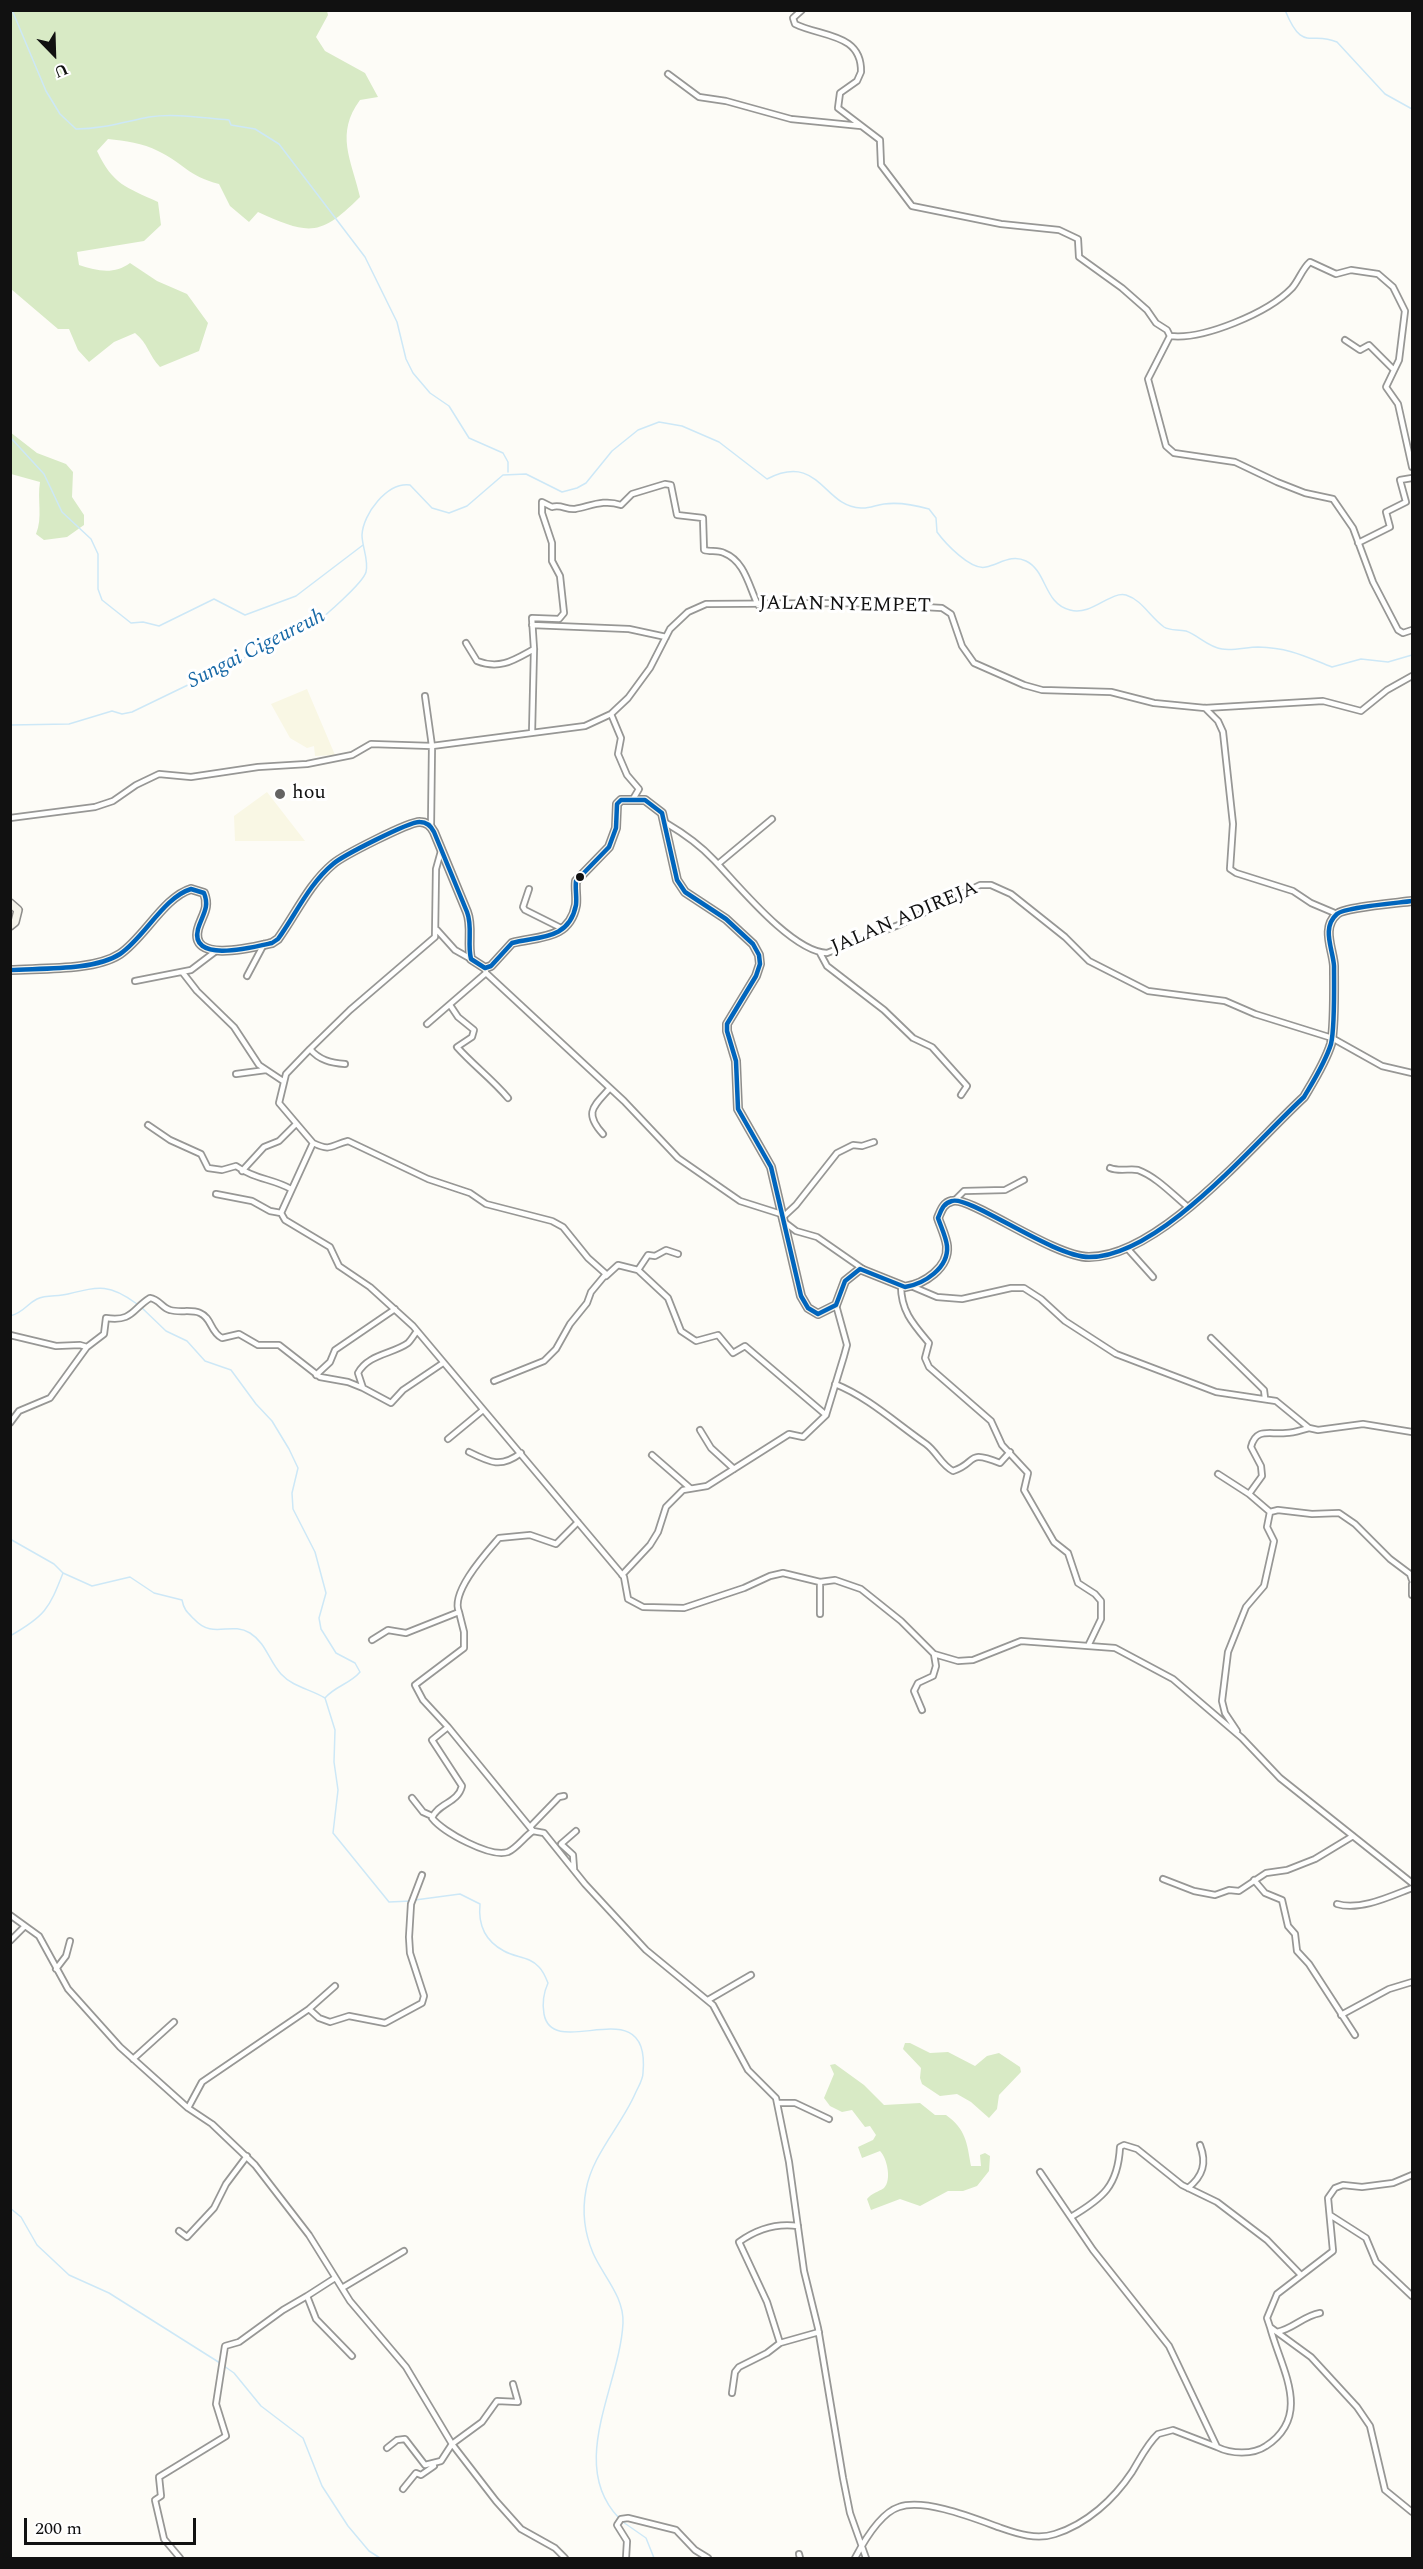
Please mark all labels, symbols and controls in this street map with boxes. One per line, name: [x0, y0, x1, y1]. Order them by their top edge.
north arrow: [24, 24, 84, 84]
text: U: [50, 57, 72, 84]
street label: JALAN NYEMPET: [759, 593, 931, 619]
water label: Sungai Cigeureuh: [184, 605, 330, 695]
place label: hou: [292, 782, 326, 806]
marker: hou: [273, 787, 287, 801]
unlabelled marker: [574, 871, 586, 883]
street label: JALAN ADIREJA: [828, 877, 982, 961]
scale bar: [27, 2506, 200, 2544]
text: 200 m: [35, 2515, 82, 2542]

